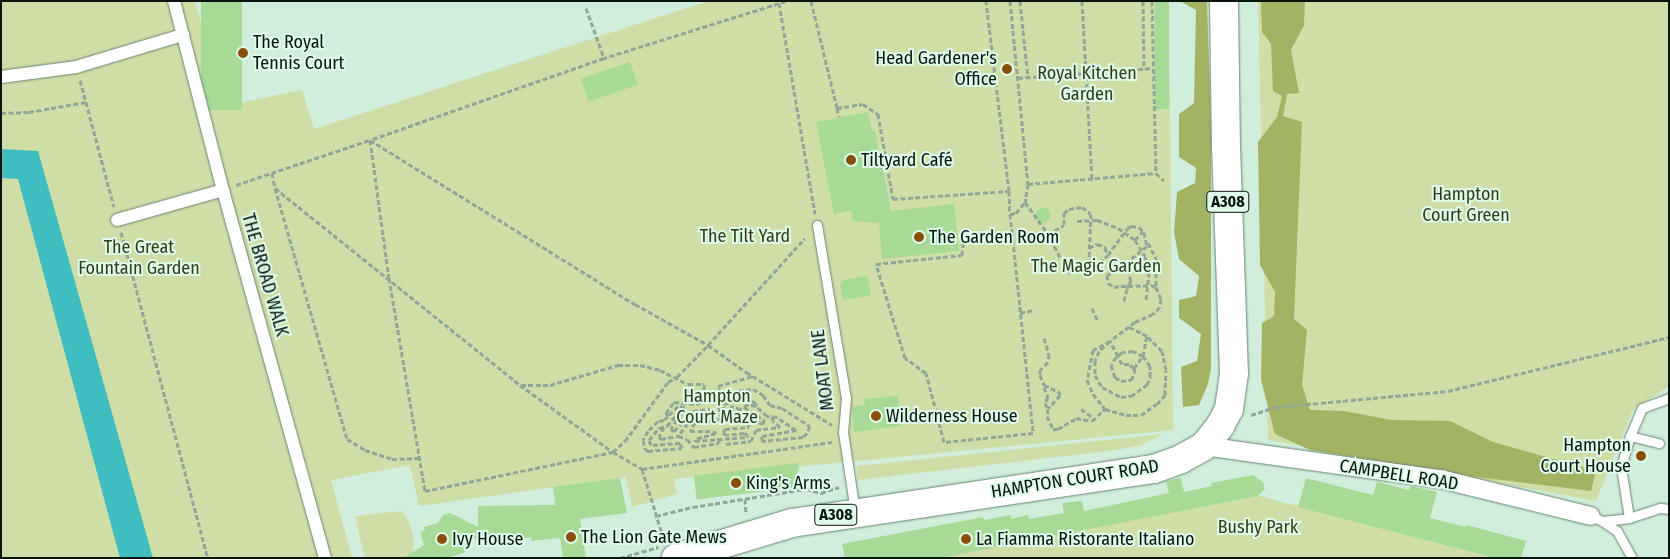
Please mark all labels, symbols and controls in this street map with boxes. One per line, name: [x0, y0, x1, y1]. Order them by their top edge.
place label: The Royal Tennis Court: [253, 32, 344, 74]
marker: The Royal Tennis Court: [237, 47, 249, 59]
place label: Head Gardener's Office: [875, 48, 997, 90]
marker: Head Gardener's Office: [1001, 63, 1013, 75]
park label: Royal Kitchen Garden: [1037, 63, 1137, 106]
place label: Tiltyard Café: [861, 149, 953, 171]
marker: Tiltyard Café: [845, 154, 857, 166]
park label: Hampton Court Green: [1422, 184, 1510, 226]
road number: A308: [1206, 188, 1250, 216]
street label: THE BROAD WALK: [237, 211, 293, 339]
park label: The Tilt Yard: [700, 225, 790, 247]
place label: The Garden Room: [929, 226, 1059, 248]
marker: The Garden Room: [913, 231, 925, 243]
park label: The Great Fountain Garden: [78, 237, 200, 280]
park label: The Magic Garden: [1031, 255, 1161, 277]
street label: MOAT LANE: [807, 328, 839, 412]
park label: Hampton Court Maze: [676, 386, 758, 428]
place label: Wilderness House: [886, 405, 1018, 427]
marker: Wilderness House: [870, 410, 882, 422]
place label: Hampton Court House: [1541, 435, 1631, 478]
marker: Hampton Court House: [1635, 450, 1647, 462]
street label: HAMPTON COURT ROAD: [989, 455, 1161, 503]
street label: CAMPBELL ROAD: [1338, 455, 1460, 495]
place label: King's Arms: [746, 472, 831, 494]
marker: King's Arms: [730, 477, 742, 489]
road number: A308: [814, 502, 858, 528]
park label: Bushy Park: [1218, 516, 1298, 538]
place label: The Lion Gate Mews: [581, 526, 727, 548]
place label: Ivy House: [452, 528, 523, 550]
place label: La Fiamma Ristorante Italiano: [976, 528, 1194, 550]
marker: The Lion Gate Mews: [565, 531, 577, 543]
marker: Ivy House: [436, 533, 448, 545]
marker: La Fiamma Ristorante Italiano: [960, 533, 972, 545]

